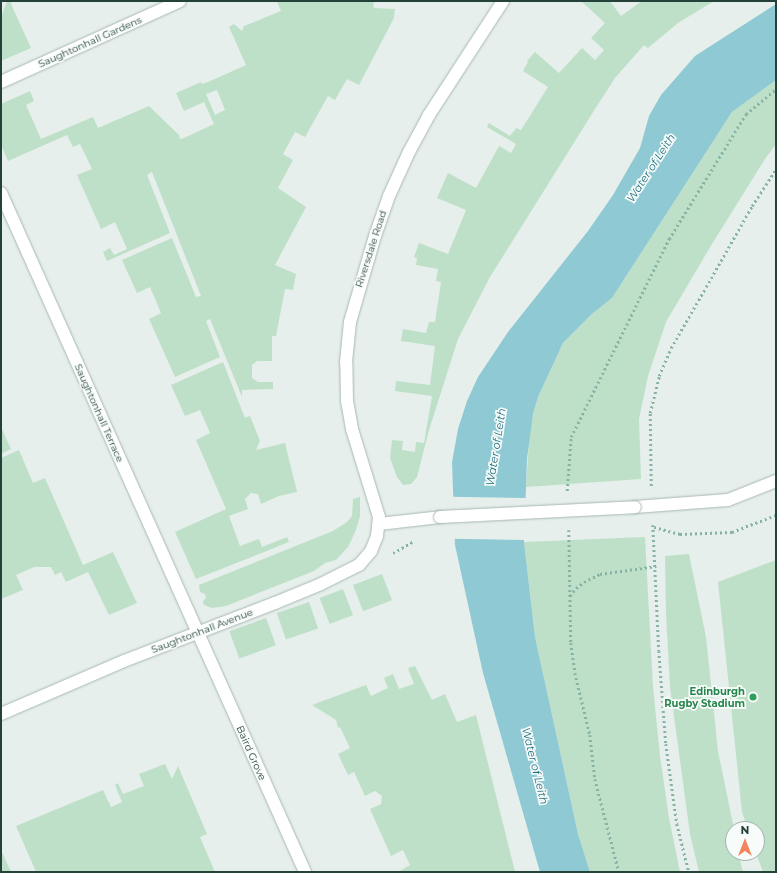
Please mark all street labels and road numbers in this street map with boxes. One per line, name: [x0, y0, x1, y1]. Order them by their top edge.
street label: Saughtonhall Gardens: [36, 14, 144, 70]
street label: Riversdale Road: [353, 209, 389, 289]
street label: Saughtonhall Terrace: [72, 362, 126, 464]
street label: Saughtonhall Avenue: [150, 606, 254, 656]
street label: Baird Grove: [234, 724, 268, 782]

